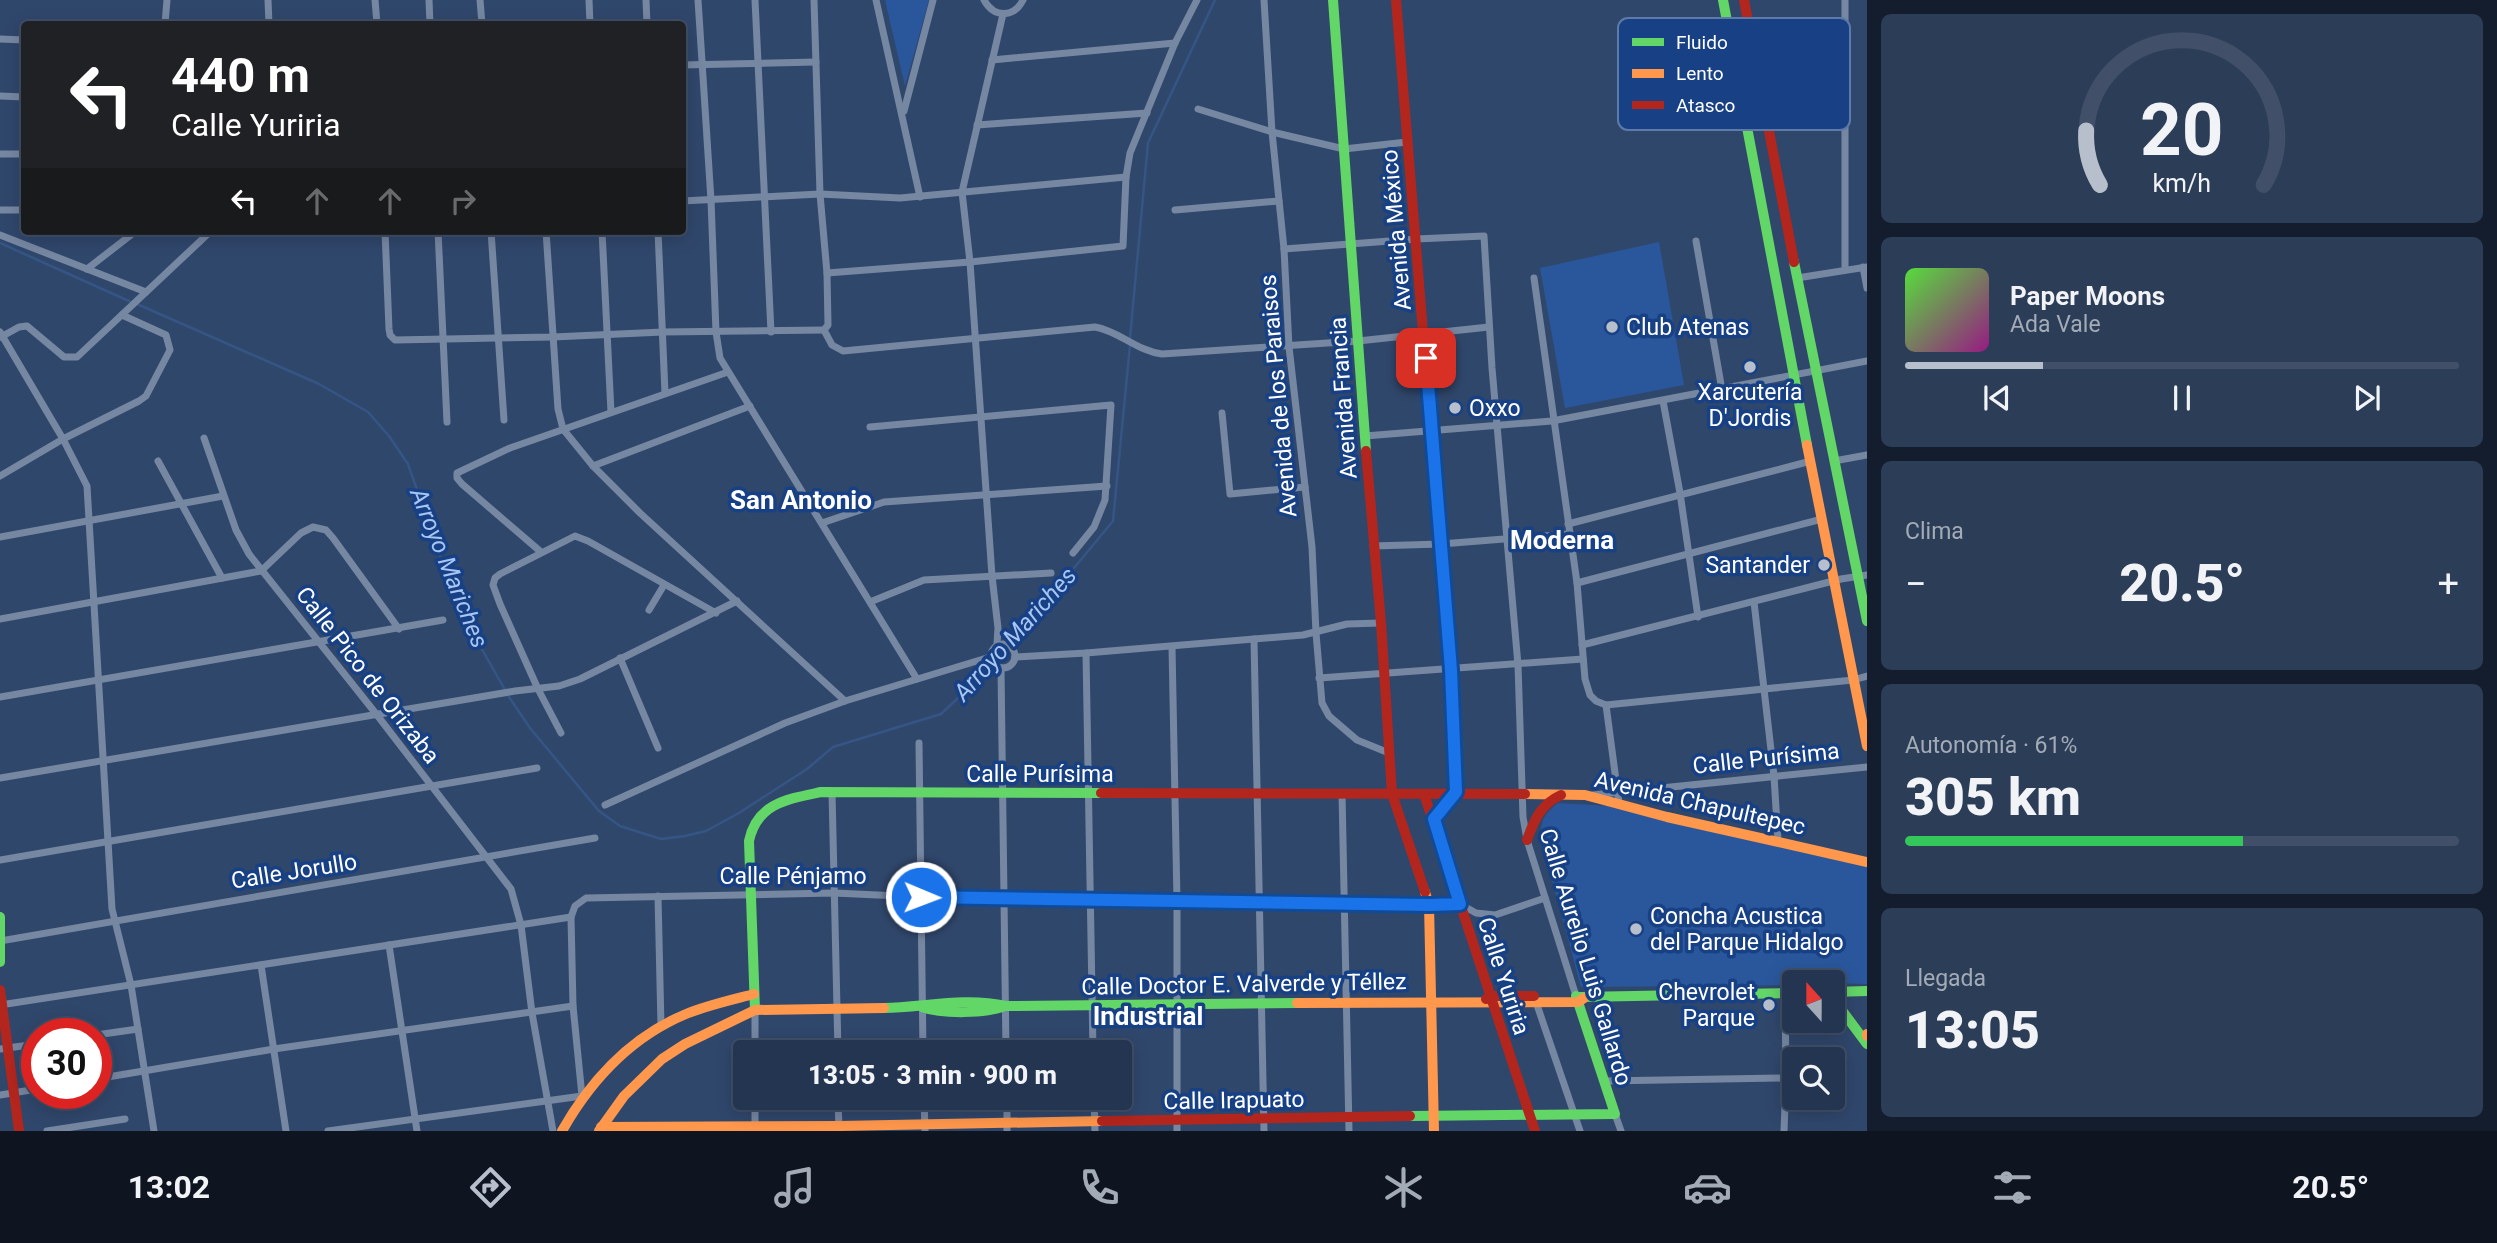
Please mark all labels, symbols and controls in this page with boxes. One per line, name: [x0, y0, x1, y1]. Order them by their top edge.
legend: [1618, 18, 1850, 130]
text: Fluido: [1676, 31, 1728, 54]
text: 440 m: [171, 47, 310, 104]
icon: left: [56, 49, 147, 140]
text: Lento: [1676, 62, 1724, 85]
text: 20: [2140, 87, 2224, 173]
text: Atasco: [1676, 94, 1735, 117]
text: Calle Yuriria: [171, 106, 341, 144]
street label: Avenida México: [1376, 148, 1417, 312]
text: km/h: [2153, 169, 2211, 198]
icon: left: [225, 182, 263, 220]
icon: ahead: [298, 182, 336, 220]
icon: ahead: [371, 182, 409, 220]
icon: right: [444, 182, 482, 220]
street label: Avenida de los Paraisos: [1254, 274, 1303, 518]
text: Paper Moons: [2010, 281, 2165, 311]
text: Ada Vale: [2010, 311, 2101, 338]
place label: Club Atenas: [1626, 314, 1749, 341]
street label: Avenida Francia: [1324, 316, 1363, 480]
marker: Club Atenas: [1604, 319, 1620, 335]
pin: [1396, 328, 1456, 388]
icon: arrive: [1407, 339, 1445, 377]
marker: Xarcutería D'Jordis: [1742, 359, 1758, 375]
place label: Xarcutería D'Jordis: [1698, 379, 1802, 432]
icon: previous: [1978, 379, 2016, 417]
icon: pause: [2163, 379, 2201, 417]
icon: next: [2348, 379, 2386, 417]
place label: Oxxo: [1469, 395, 1521, 422]
marker: Oxxo: [1447, 400, 1463, 416]
water label: Arroyo Mariches: [404, 483, 494, 652]
district label: San Antonio: [730, 485, 872, 515]
text: Clima: [1905, 518, 1964, 545]
district label: Moderna: [1510, 525, 1614, 555]
place label: Santander: [1705, 552, 1810, 579]
text: 20.5°: [2119, 553, 2245, 614]
marker: Santander: [1816, 557, 1832, 573]
water label: Arroyo Mariches: [947, 562, 1082, 707]
text: −: [1905, 562, 1927, 606]
text: +: [2437, 562, 2459, 606]
street label: Calle Pico de Orizaba: [290, 582, 445, 769]
text: Autonomía · 61%: [1905, 732, 2077, 759]
street label: Calle Purísima: [1691, 737, 1841, 780]
street label: Calle Purísima: [966, 761, 1114, 788]
street label: Avenida Chapultepec: [1592, 766, 1808, 841]
text: 305 km: [1905, 767, 2081, 828]
street label: Calle Aurelio Luis Gallardo: [1534, 825, 1637, 1089]
street label: Calle Jorullo: [229, 848, 359, 895]
position arrow: [884, 860, 958, 934]
street label: Calle Pénjamo: [719, 863, 867, 890]
place label: Concha Acustica del Parque Hidalgo: [1650, 903, 1844, 956]
street label: Calle Yuriria: [1472, 914, 1535, 1038]
marker: Concha Acustica del Parque Hidalgo: [1628, 921, 1644, 937]
text: Llegada: [1905, 965, 1986, 992]
street label: Calle Doctor E. Valverde y Téllez: [1081, 968, 1407, 1001]
north arrow: [1782, 970, 1844, 1032]
map controls: [1782, 970, 1845, 1110]
place label: Chevrolet Parque: [1658, 979, 1755, 1032]
marker: Chevrolet Parque: [1761, 997, 1777, 1013]
text: 13:05: [1905, 1000, 2040, 1061]
district label: Industrial: [1093, 1001, 1203, 1031]
speed limit sign: 30: [21, 1018, 112, 1109]
button: search: [1782, 1047, 1845, 1110]
text: 13:05 · 3 min · 900 m: [808, 1060, 1057, 1090]
street label: Calle Irapuato: [1163, 1086, 1305, 1115]
icon: directions: [466, 1163, 515, 1212]
icon: music: [770, 1163, 819, 1212]
icon: phone: [1075, 1163, 1124, 1212]
icon: climate: [1379, 1163, 1428, 1212]
icon: car: [1683, 1163, 1732, 1212]
icon: filters: [1988, 1163, 2037, 1212]
text: 13:02: [128, 1168, 210, 1206]
text: 20.5°: [2292, 1168, 2369, 1206]

